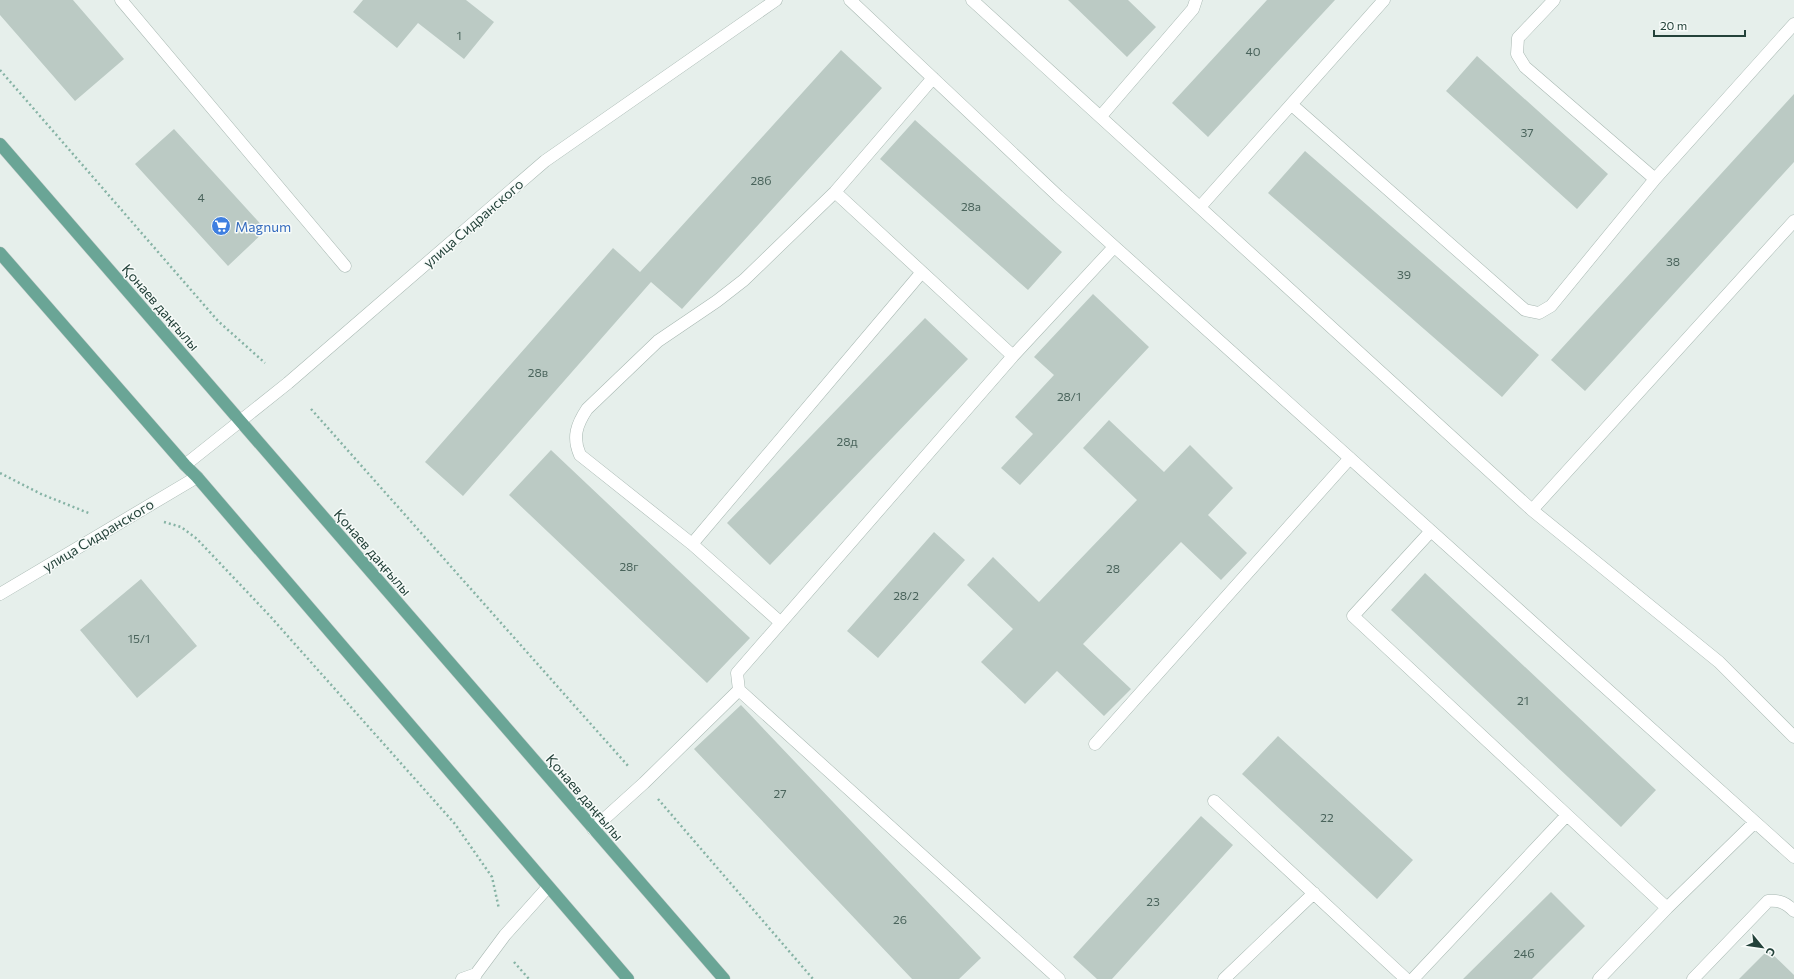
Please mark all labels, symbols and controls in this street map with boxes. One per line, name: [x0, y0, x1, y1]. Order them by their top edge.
scale bar: [1654, 12, 1745, 38]
text: 20 m: [1660, 18, 1687, 32]
house number: 1: [456, 28, 462, 42]
house number: 40: [1245, 44, 1261, 58]
house number: 37: [1520, 125, 1534, 139]
house number: 28б: [750, 173, 772, 187]
street label: улица Сидранского: [419, 175, 527, 271]
house number: 4: [197, 190, 205, 204]
house number: 28а: [961, 199, 981, 213]
supermarket icon: Magnum: [210, 215, 232, 237]
place label: Magnum: [235, 218, 291, 235]
house number: 38: [1666, 254, 1680, 268]
street label: Қонаев даңғылы: [119, 260, 203, 354]
house number: 39: [1397, 267, 1411, 281]
house number: 28в: [528, 365, 548, 379]
house number: 28/1: [1057, 389, 1081, 403]
house number: 28д: [837, 434, 857, 448]
street label: улица Сидранского: [39, 495, 157, 575]
street label: Қонаев даңғылы: [331, 505, 415, 599]
house number: 28г: [619, 559, 639, 573]
house number: 28: [1106, 561, 1120, 575]
house number: 28/2: [893, 588, 919, 602]
house number: 15/1: [128, 631, 150, 645]
house number: 21: [1517, 693, 1529, 707]
street label: Қонаев даңғылы: [543, 750, 627, 844]
house number: 27: [774, 786, 786, 800]
house number: 22: [1320, 810, 1334, 824]
house number: 23: [1146, 894, 1160, 908]
house number: 26: [893, 912, 907, 926]
north arrow: [1742, 927, 1782, 967]
house number: 24б: [1514, 946, 1534, 960]
text: С: [1763, 946, 1779, 959]

